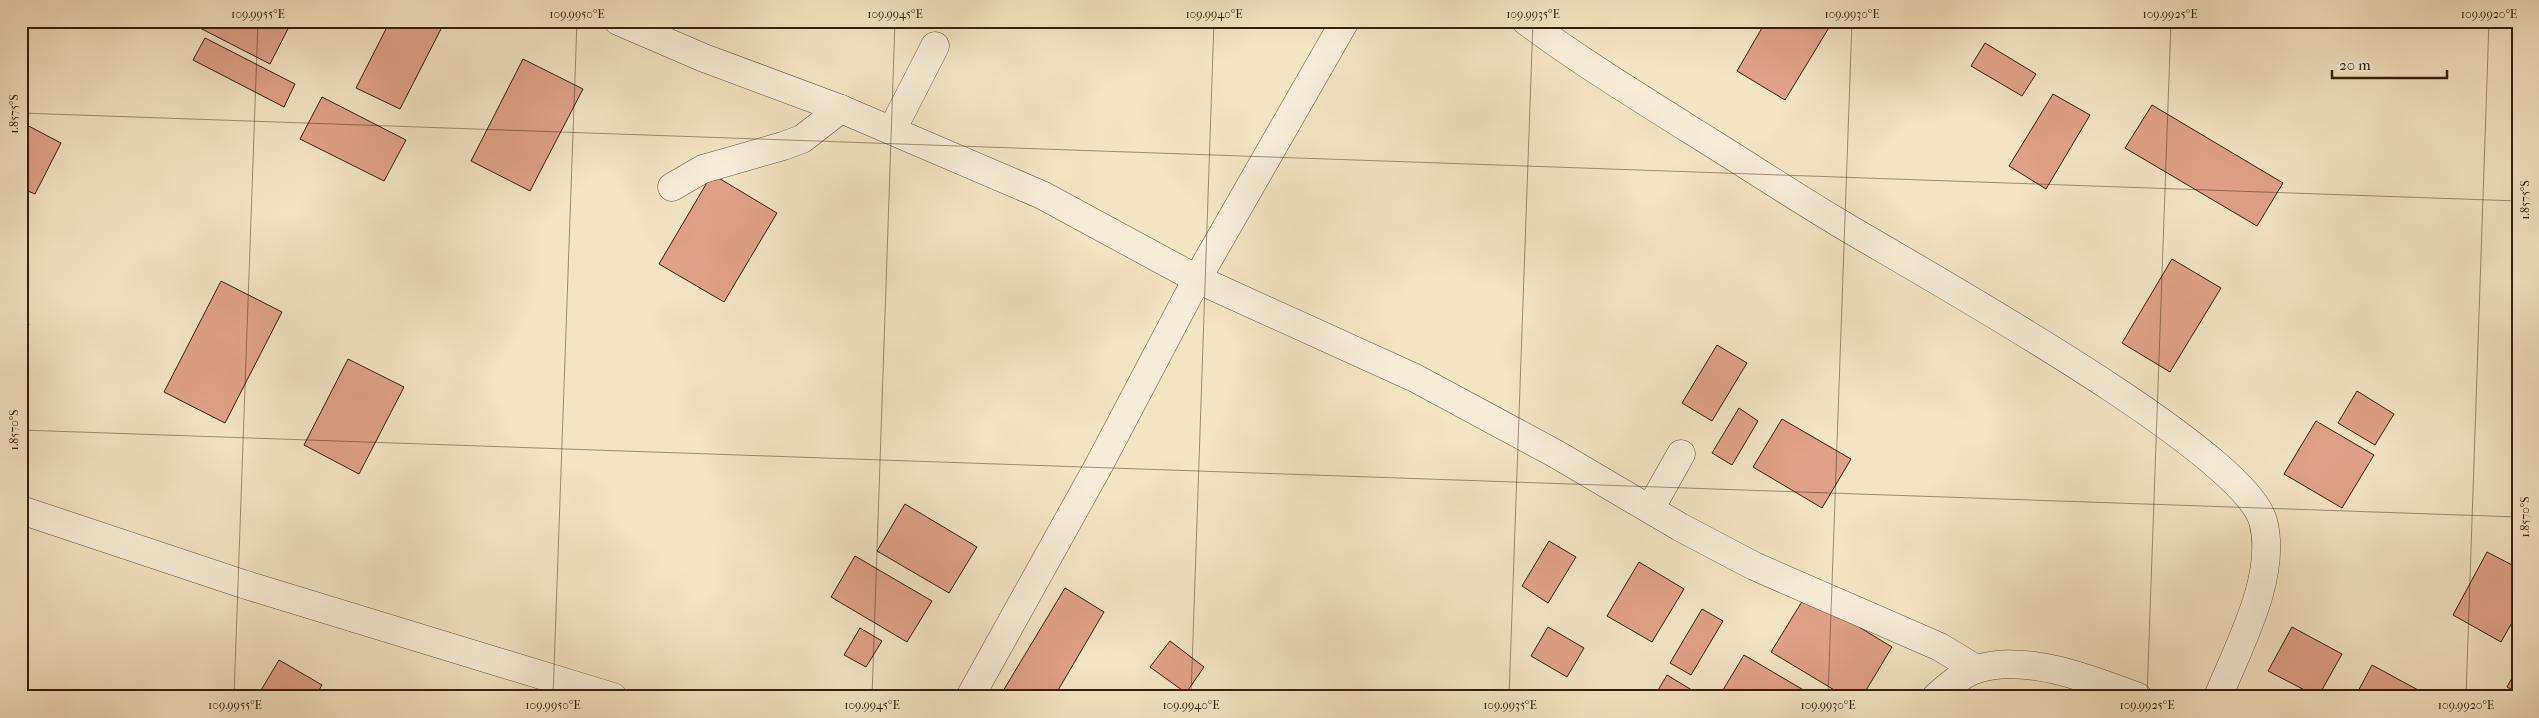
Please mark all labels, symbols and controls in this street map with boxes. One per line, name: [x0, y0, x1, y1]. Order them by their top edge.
text: 109.9955°E: [231, 7, 285, 21]
text: 109.9950°E: [549, 7, 605, 21]
text: 109.9945°E: [867, 7, 923, 21]
text: 109.9940°E: [1185, 7, 1243, 21]
text: 109.9935°E: [1506, 7, 1560, 21]
text: 109.9930°E: [1824, 7, 1880, 21]
text: 109.9925°E: [2143, 7, 2197, 21]
text: 109.9920°E: [2461, 7, 2517, 21]
scale bar: [2332, 48, 2446, 80]
text: 20 m: [2339, 56, 2371, 74]
text: 1.8575°S: [7, 94, 21, 134]
text: 1.8575°S: [2518, 180, 2532, 220]
text: 1.8570°S: [7, 410, 21, 450]
text: 1.8570°S: [2518, 497, 2532, 537]
text: 109.9955°E: [208, 698, 262, 712]
text: 109.9950°E: [525, 698, 581, 712]
text: 109.9945°E: [844, 698, 900, 712]
text: 109.9940°E: [1162, 698, 1220, 712]
text: 109.9935°E: [1483, 698, 1537, 712]
text: 109.9930°E: [1800, 698, 1856, 712]
text: 109.9925°E: [2120, 698, 2174, 712]
text: 109.9920°E: [2438, 698, 2494, 712]

